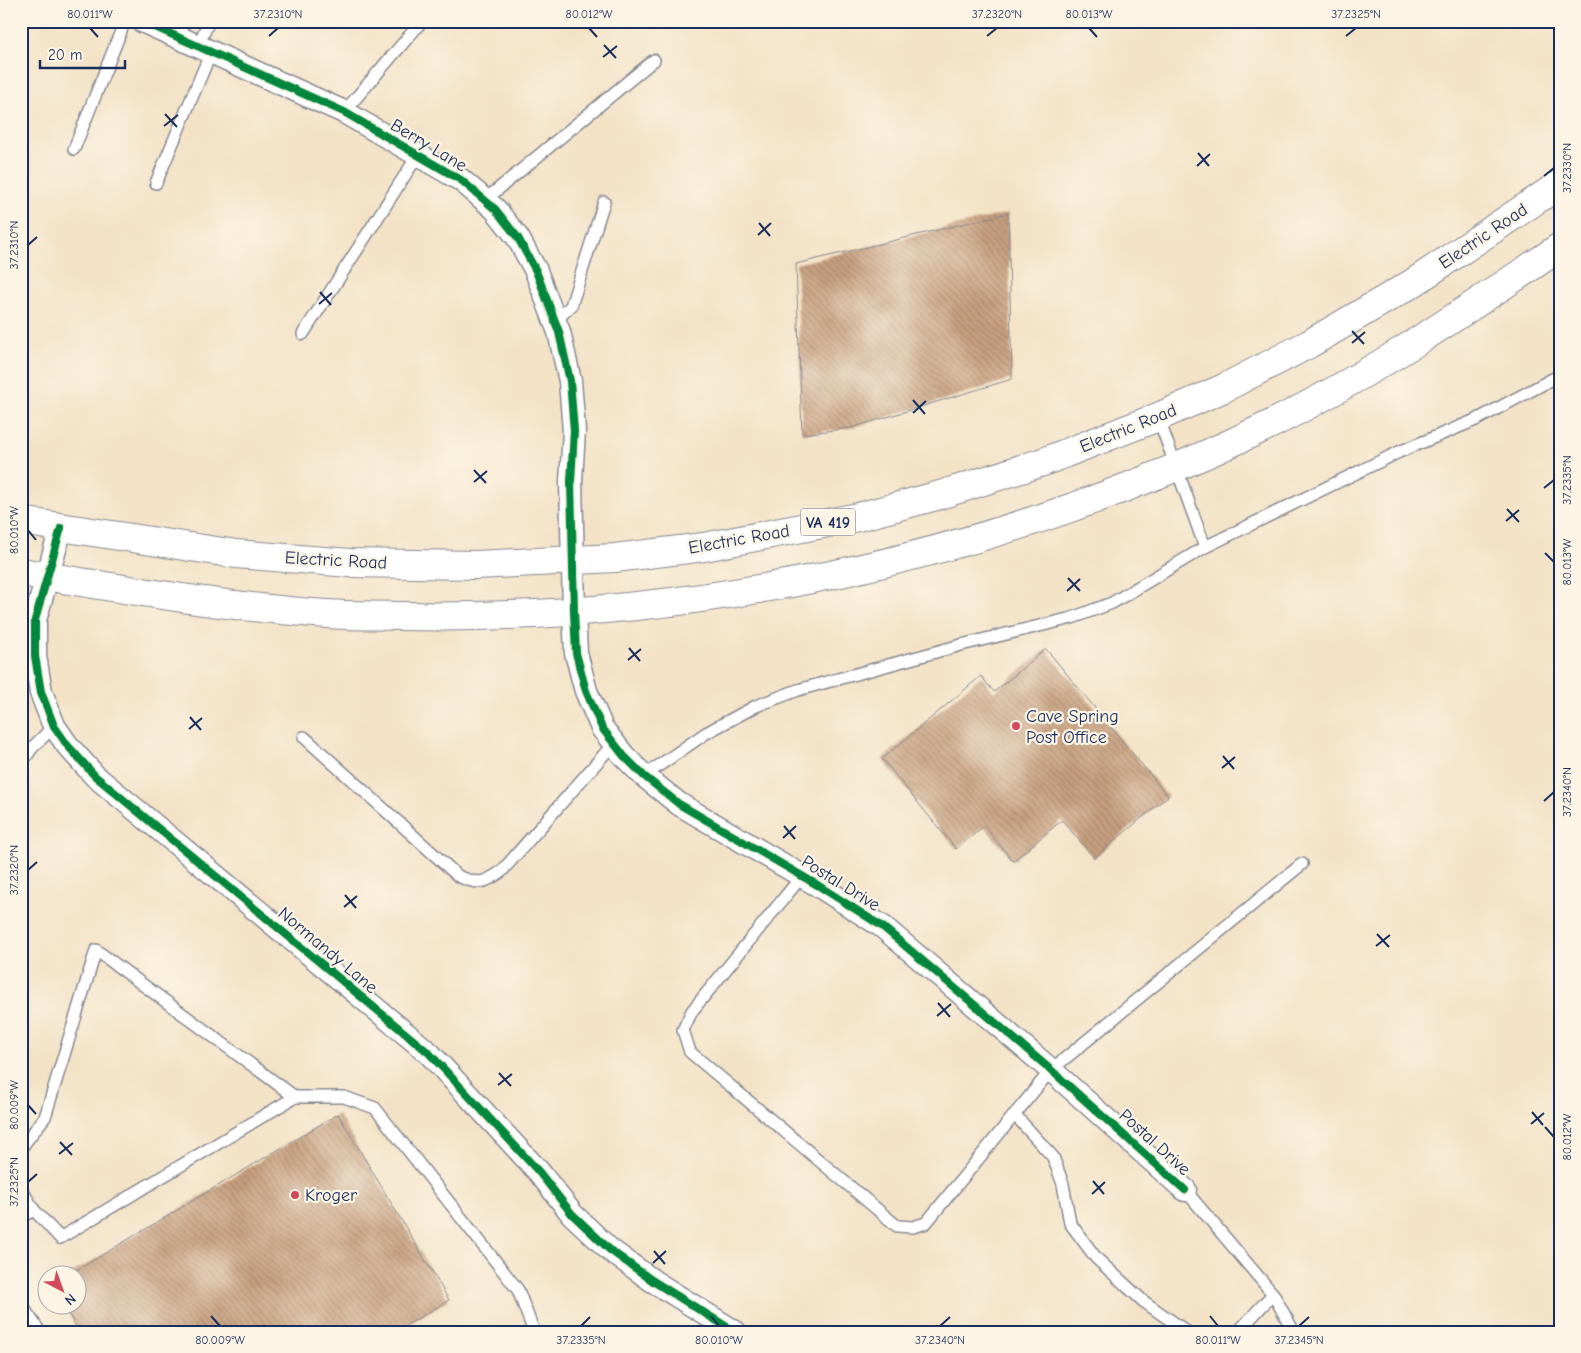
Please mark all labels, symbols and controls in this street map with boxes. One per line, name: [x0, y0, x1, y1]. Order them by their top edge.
text: 80.011°W: [67, 7, 113, 21]
text: 37.2310°N: [254, 7, 302, 21]
text: 80.012°W: [565, 7, 613, 21]
text: 37.2320°N: [972, 7, 1022, 21]
text: 80.013°W: [1066, 7, 1113, 21]
text: 37.2325°N: [1331, 7, 1381, 21]
scale bar: [40, 38, 125, 70]
text: 20 m: [48, 46, 82, 64]
street label: Berry Lane: [387, 114, 471, 176]
text: 37.2330°N: [1560, 143, 1574, 193]
street label: Electric Road: [1435, 199, 1532, 274]
text: 37.2310°N: [7, 221, 21, 269]
street label: Electric Road: [1077, 400, 1180, 457]
text: 37.2335°N: [1560, 455, 1574, 505]
text: 80.010°W: [7, 505, 21, 554]
road number: VA 419: [800, 508, 856, 536]
street label: Electric Road: [687, 520, 791, 559]
text: 80.013°W: [1560, 538, 1574, 585]
street label: Electric Road: [284, 547, 388, 574]
place label: Cave Spring Post Office: [1026, 706, 1119, 748]
marker: Cave Spring Post Office: [1010, 720, 1022, 732]
text: 37.2340°N: [1560, 767, 1574, 817]
text: 37.2320°N: [7, 845, 21, 895]
street label: Postal Drive: [798, 851, 884, 916]
street label: Normandy Lane: [274, 903, 382, 998]
text: 80.009°W: [7, 1080, 21, 1130]
street label: Postal Drive: [1115, 1105, 1195, 1180]
text: 80.012°W: [1560, 1113, 1574, 1161]
text: 37.2325°N: [7, 1157, 21, 1207]
place label: Kroger: [305, 1185, 358, 1206]
marker: Kroger: [289, 1189, 301, 1201]
north arrow: [38, 1266, 88, 1316]
text: N: [61, 1290, 79, 1309]
text: 80.009°W: [195, 1333, 245, 1347]
text: 37.2335°N: [556, 1333, 606, 1347]
text: 80.010°W: [695, 1333, 744, 1347]
text: 37.2340°N: [915, 1333, 965, 1347]
text: 80.011°W: [1195, 1333, 1241, 1347]
text: 37.2345°N: [1274, 1333, 1324, 1347]

